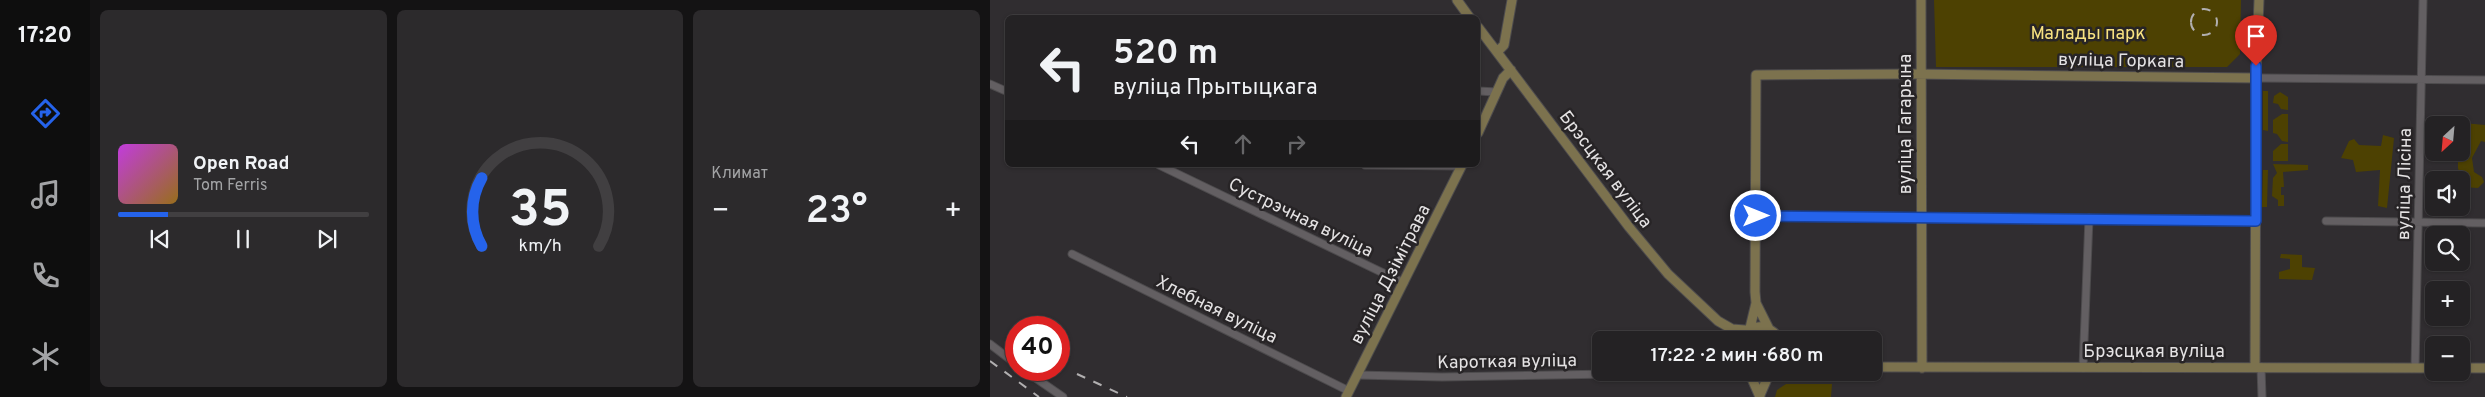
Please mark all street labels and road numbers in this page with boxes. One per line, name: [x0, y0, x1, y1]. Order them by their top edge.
street label: вуліца Горкага: [2058, 49, 2184, 74]
street label: вуліца Гагарына: [1895, 54, 1918, 194]
street label: Брэсцкая вуліца: [1553, 107, 1657, 233]
street label: вуліца Лісіна: [2393, 128, 2418, 240]
street label: Сустрэчная вуліца: [1224, 173, 1377, 263]
street label: вуліца Дзімітрава: [1346, 201, 1437, 349]
street label: Хлебная вуліца: [1152, 271, 1281, 350]
street label: Брэсцкая вуліца: [2083, 341, 2225, 364]
street label: Кароткая вуліца: [1437, 350, 1577, 375]

